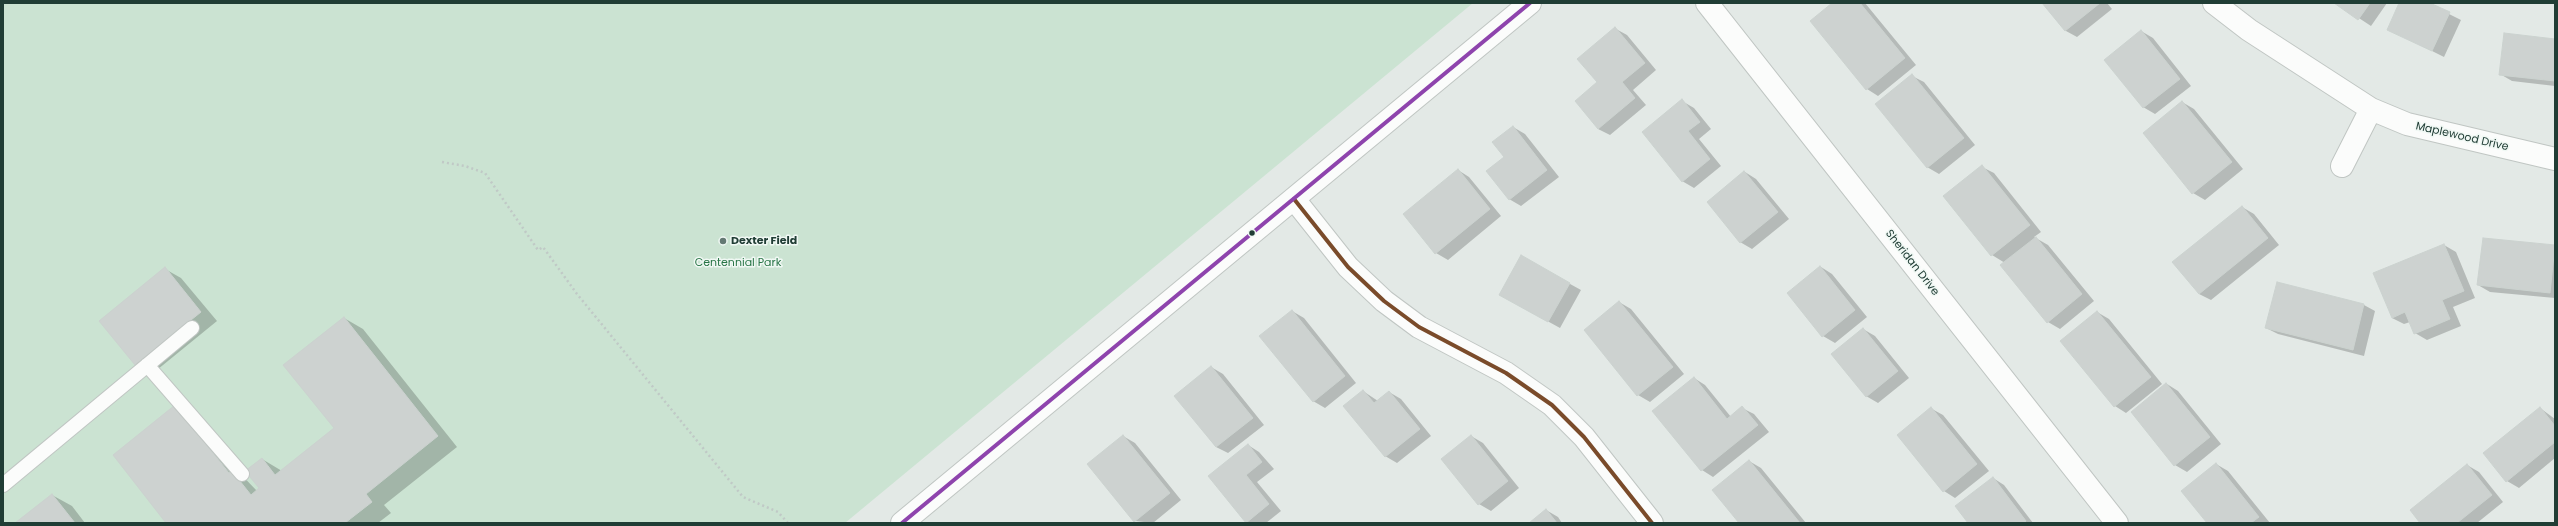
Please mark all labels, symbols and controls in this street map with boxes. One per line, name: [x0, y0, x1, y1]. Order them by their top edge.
street label: Maplewood Drive: [2414, 120, 2510, 154]
unlabelled marker: [1247, 228, 1257, 238]
street label: Sheridan Drive: [1882, 228, 1942, 298]
place label: Dexter Field: [731, 234, 797, 248]
marker: Dexter Field: [718, 236, 728, 246]
park label: Centennial Park: [695, 256, 781, 270]

